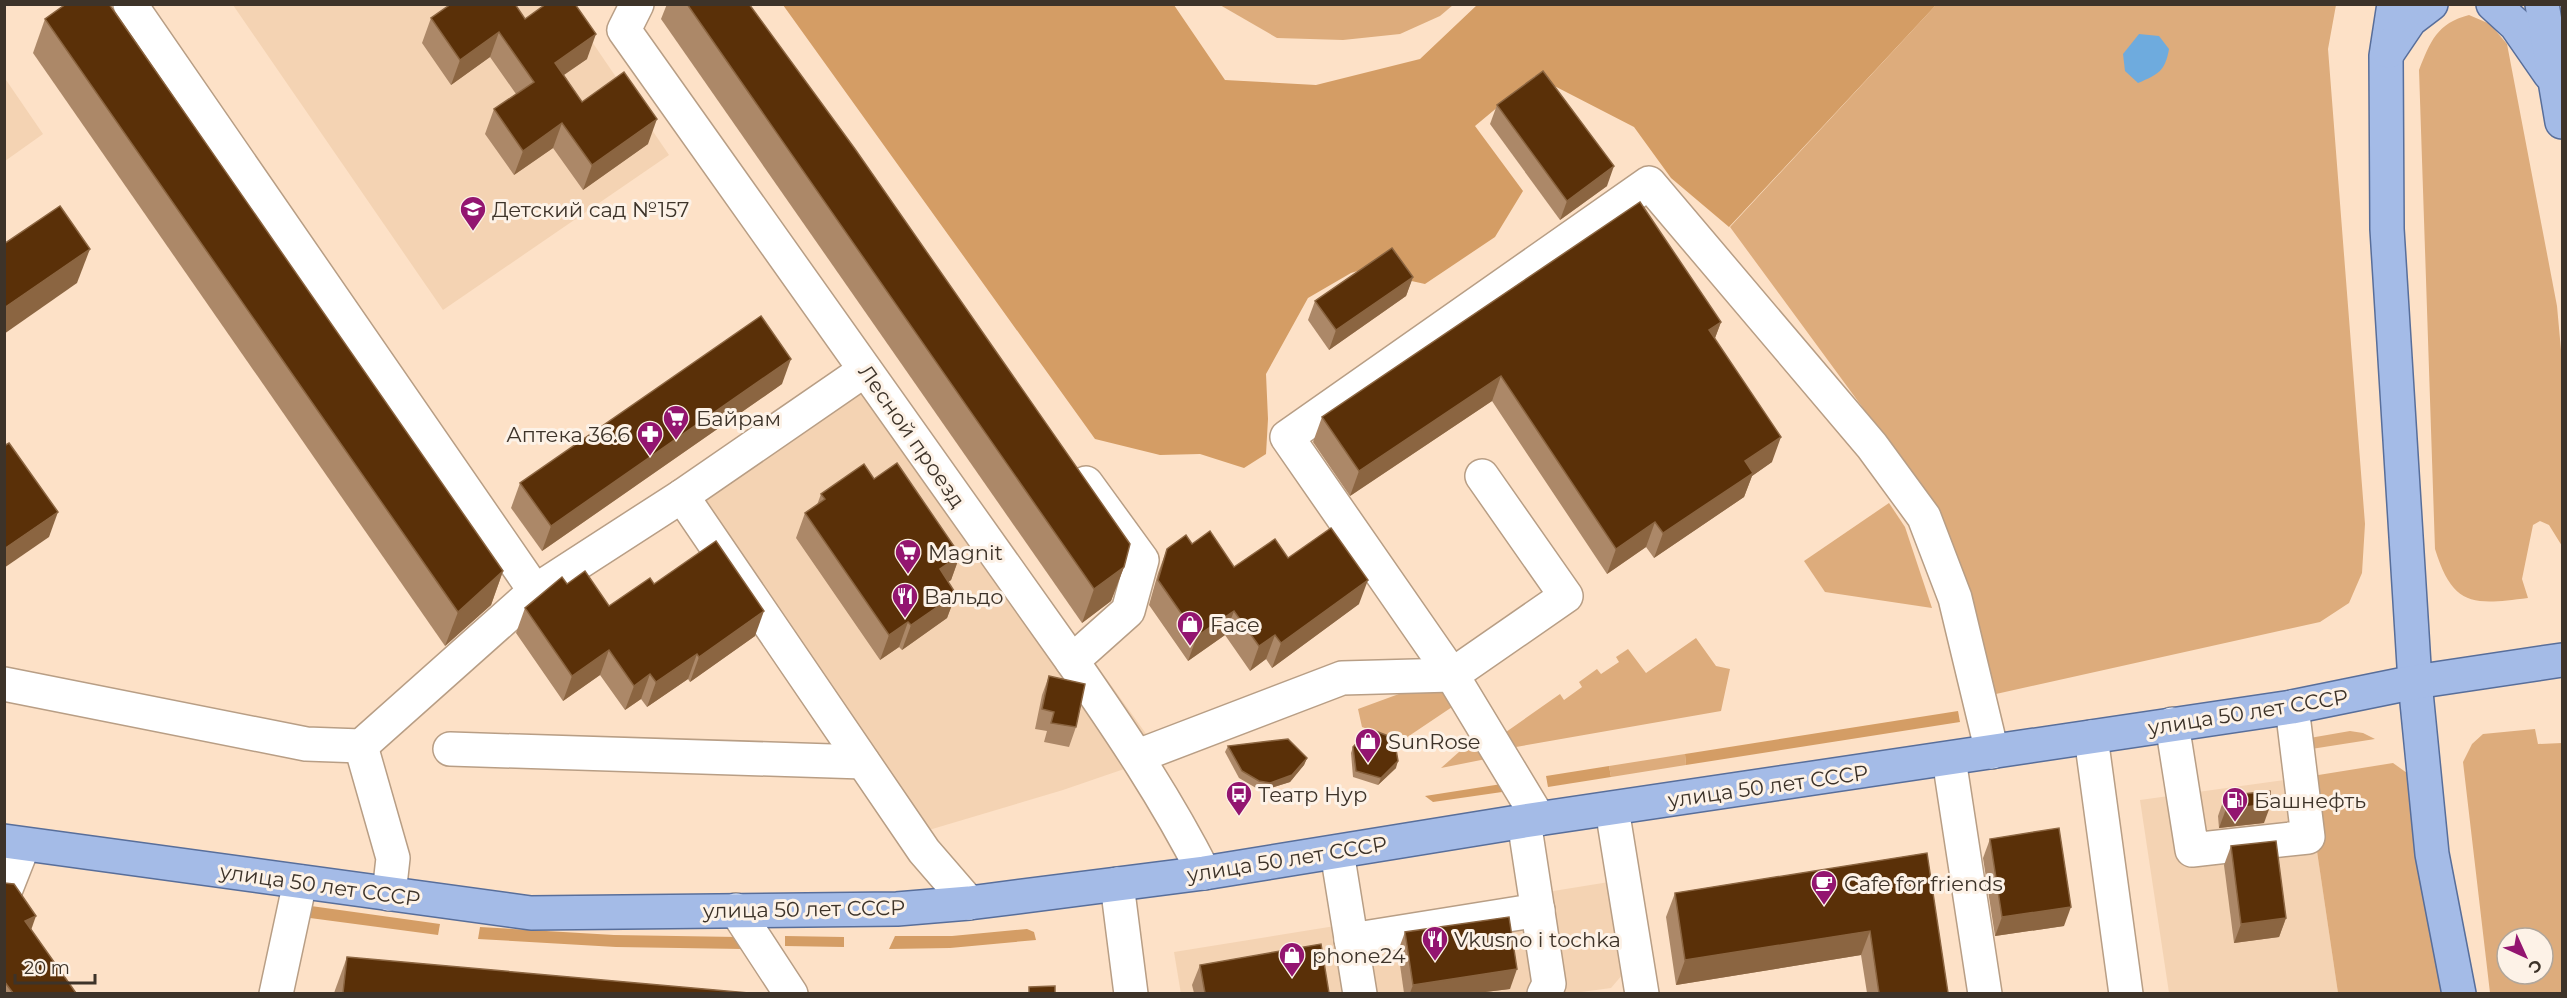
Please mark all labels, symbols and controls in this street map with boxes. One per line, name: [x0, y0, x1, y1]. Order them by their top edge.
school or university icon: Детский сад №157: [458, 194, 488, 232]
place label: Детский сад №157: [492, 197, 689, 222]
street label: Лесной проезд: [853, 360, 971, 512]
supermarket icon: Байрам: [661, 403, 691, 441]
place label: Байрам: [696, 406, 781, 431]
pharmacy icon: Аптека 36.6: [635, 419, 665, 457]
place label: Аптека 36.6: [506, 422, 630, 447]
supermarket icon: Magnit: [893, 537, 923, 575]
place label: Magnit: [928, 540, 1003, 565]
restaurant icon: Вальдо: [890, 581, 920, 619]
place label: Вальдо: [924, 584, 1004, 609]
shop icon: Face: [1175, 609, 1205, 647]
place label: Face: [1210, 612, 1260, 637]
street label: улица 50 лет СССР: [2145, 684, 2350, 740]
shop icon: SunRose: [1353, 726, 1383, 764]
place label: SunRose: [1388, 729, 1481, 754]
street label: улица 50 лет СССР: [1665, 760, 1870, 813]
bus stop icon: Театр Нур: [1224, 779, 1254, 817]
place label: Театр Нур: [1258, 782, 1367, 807]
fuel station icon: Башнефть: [2220, 785, 2250, 823]
place label: Башнефть: [2254, 788, 2366, 813]
street label: улица 50 лет СССР: [1184, 831, 1389, 887]
street label: улица 50 лет СССР: [217, 858, 422, 911]
cafe icon: Cafe for friends: [1809, 868, 1839, 906]
place label: Cafe for friends: [1844, 871, 2003, 896]
street label: улица 50 лет СССР: [702, 895, 905, 923]
restaurant icon: Vkusno i tochka: [1420, 924, 1450, 962]
north arrow: [2495, 926, 2555, 986]
place label: Vkusno i tochka: [1454, 927, 1621, 952]
shop icon: phone24: [1277, 940, 1307, 978]
place label: phone24: [1312, 943, 1406, 968]
scale bar: [15, 947, 94, 985]
text: С: [2524, 955, 2546, 977]
text: 20 m: [24, 957, 70, 979]

